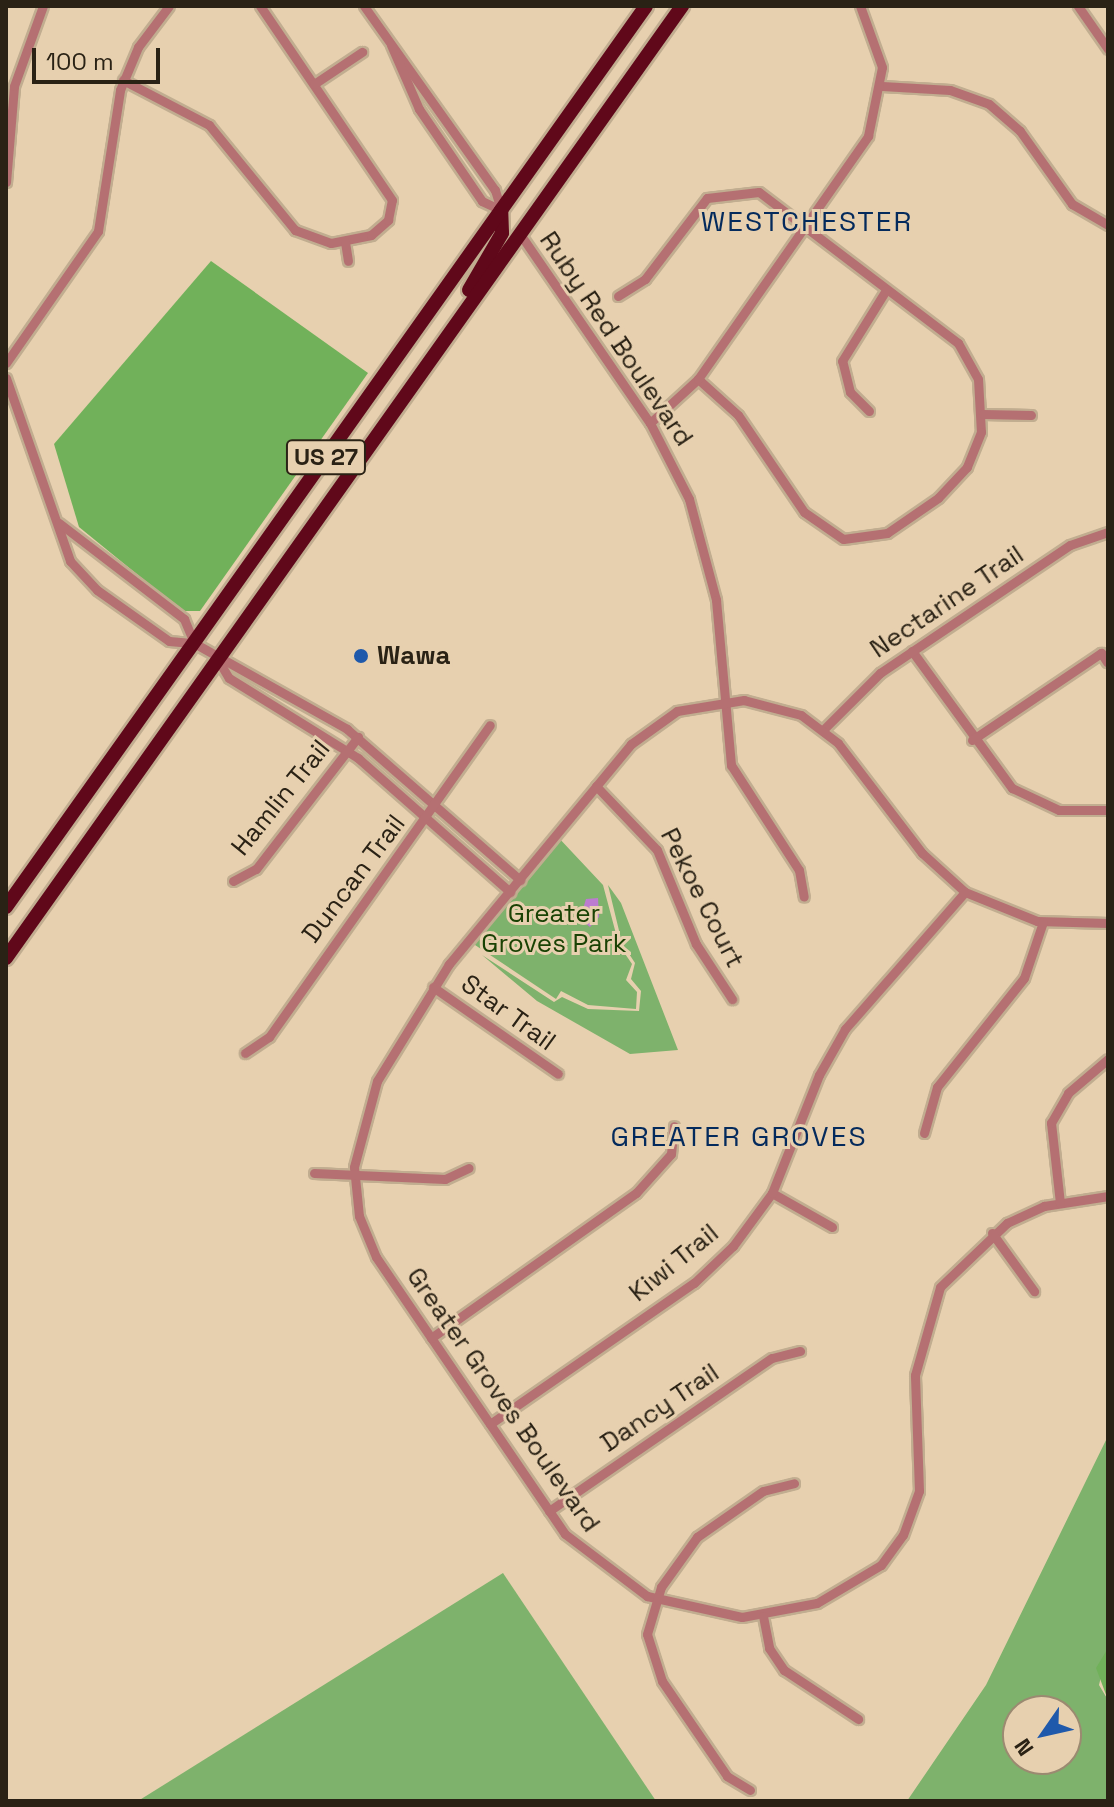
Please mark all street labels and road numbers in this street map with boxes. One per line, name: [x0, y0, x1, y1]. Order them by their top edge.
street label: Ruby Red Boulevard: [533, 226, 699, 452]
road number: US 27: [284, 437, 368, 477]
street label: Nectarine Trail: [864, 539, 1030, 665]
street label: Hamlin Trail: [225, 734, 337, 862]
street label: Duncan Trail: [296, 809, 412, 949]
street label: Pekoe Court: [653, 823, 751, 973]
street label: Star Trail: [454, 968, 562, 1058]
street label: Kiwi Trail: [623, 1217, 725, 1309]
street label: Greater Groves Boulevard: [400, 1262, 606, 1538]
street label: Dancy Trail: [595, 1357, 725, 1459]

